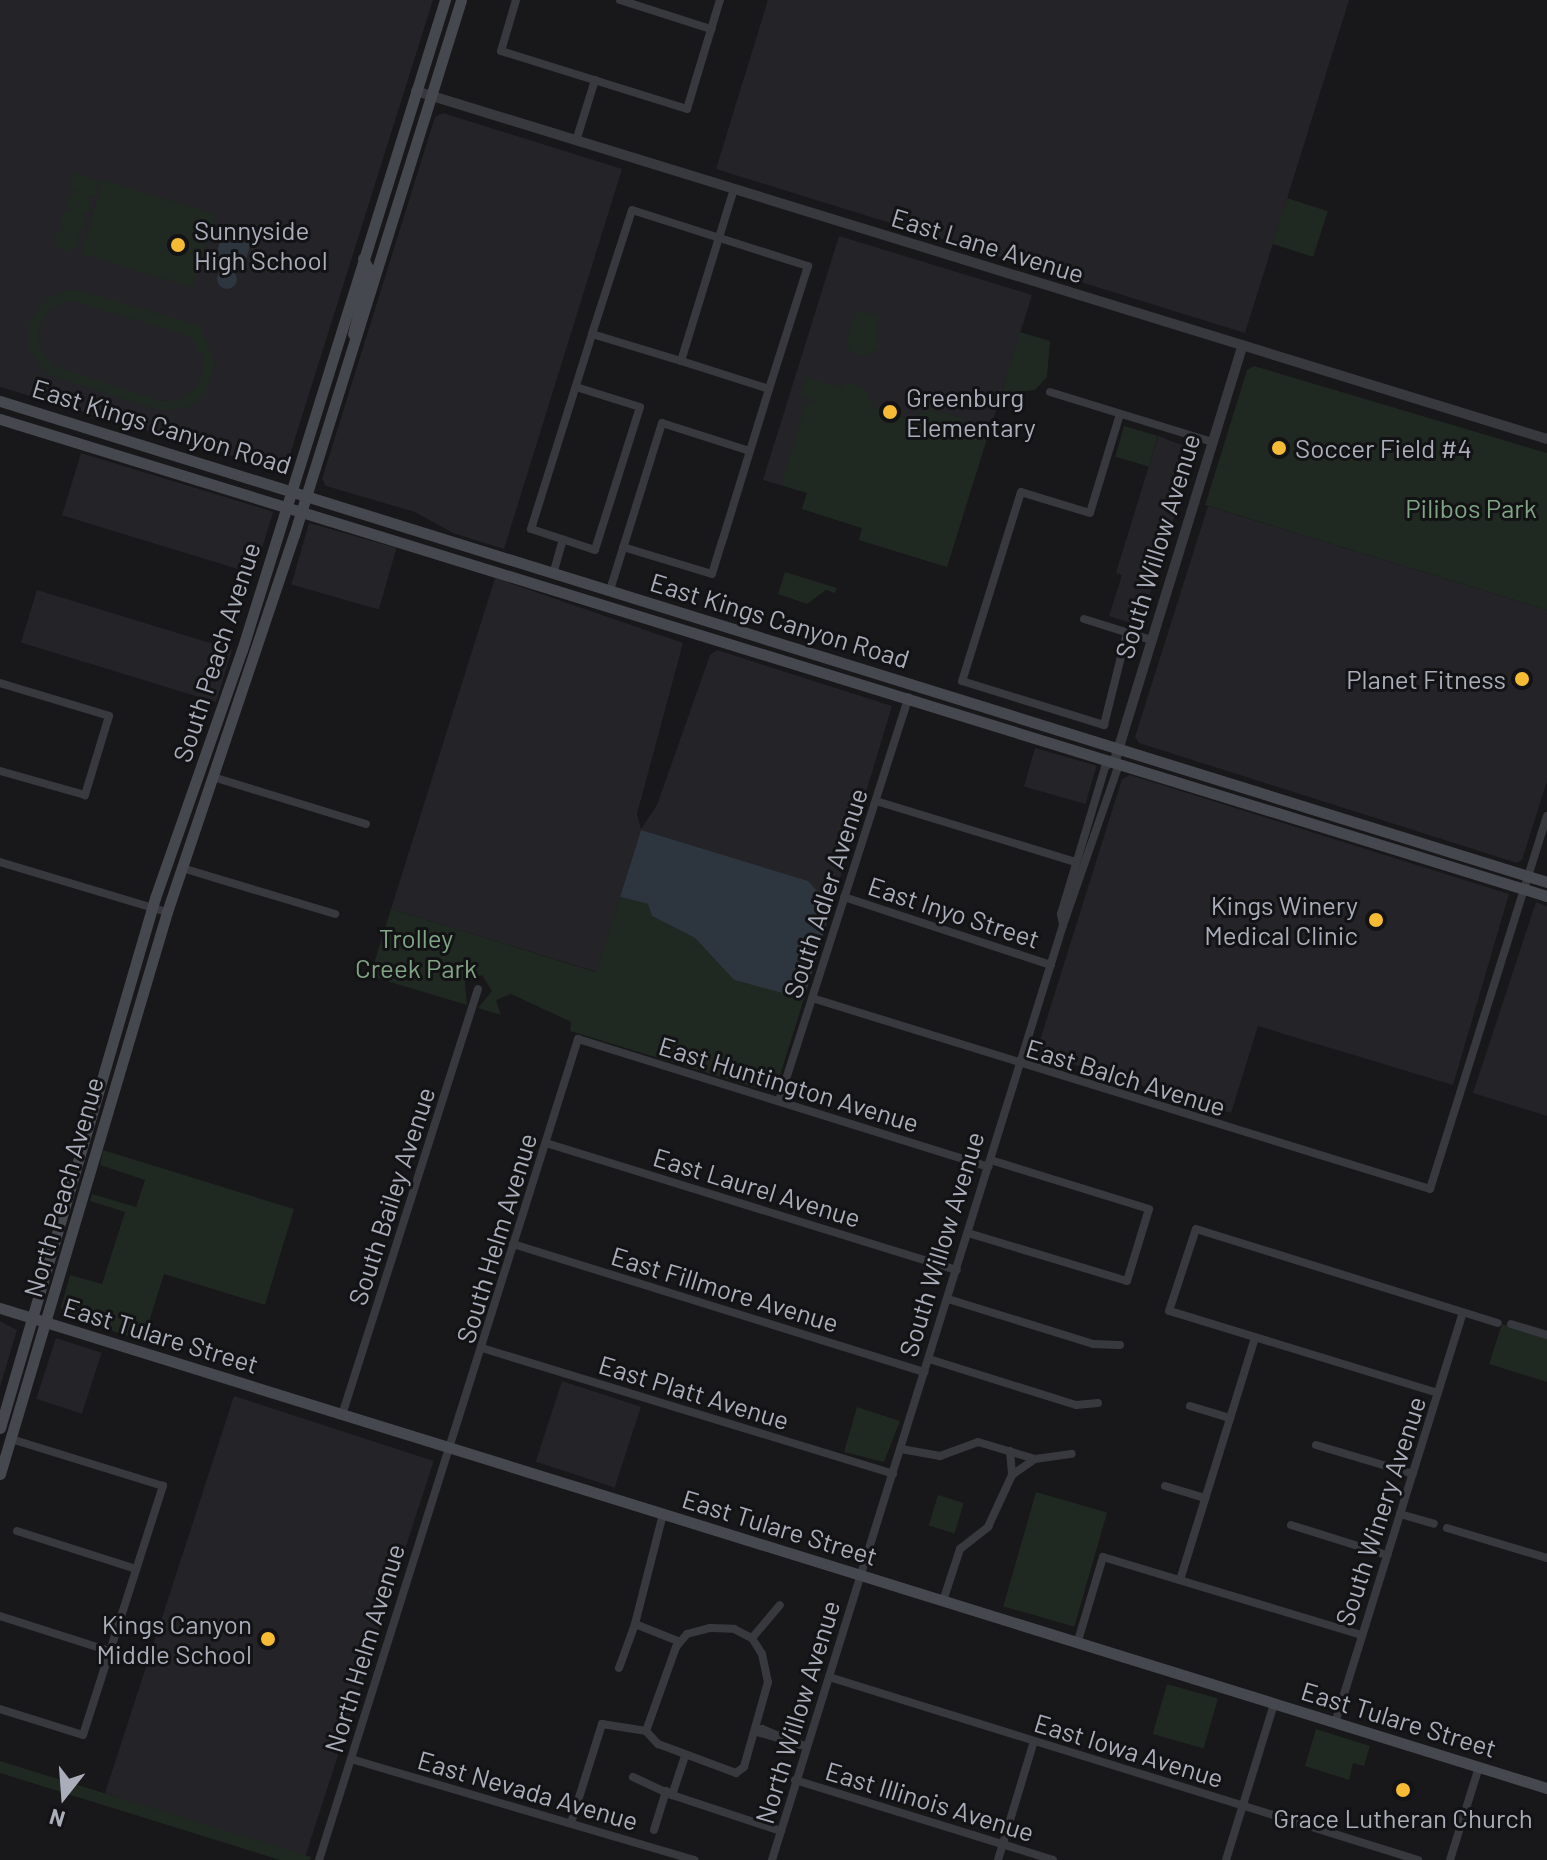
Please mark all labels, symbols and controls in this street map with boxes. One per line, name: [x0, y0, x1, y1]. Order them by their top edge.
street label: East Lane Avenue: [888, 201, 1088, 289]
place label: Sunnyside High School: [194, 214, 328, 276]
marker: Sunnyside High School: [169, 236, 187, 254]
street label: East Kings Canyon Road: [29, 372, 295, 480]
place label: Greenburg Elementary: [906, 381, 1036, 442]
marker: Greenburg Elementary: [881, 403, 899, 421]
street label: South Willow Avenue: [1108, 430, 1206, 662]
place label: Soccer Field #4: [1295, 432, 1472, 464]
marker: Soccer Field #4: [1270, 439, 1288, 457]
park label: Pilibos Park: [1405, 492, 1537, 524]
street label: South Peach Avenue: [166, 538, 266, 766]
street label: East Kings Canyon Road: [647, 566, 913, 674]
place label: Planet Fitness: [1346, 663, 1506, 695]
marker: Planet Fitness: [1513, 670, 1531, 688]
street label: South Adler Avenue: [776, 784, 874, 1002]
street label: East Inyo Street: [864, 870, 1044, 954]
place label: Kings Winery Medical Clinic: [1204, 889, 1358, 950]
marker: Kings Winery Medical Clinic: [1365, 909, 1387, 931]
park label: Trolley Creek Park: [355, 922, 477, 984]
street label: East Huntington Avenue: [655, 1030, 923, 1138]
street label: East Balch Avenue: [1022, 1032, 1230, 1122]
street label: North Peach Avenue: [17, 1073, 109, 1301]
street label: South Bailey Avenue: [341, 1083, 441, 1309]
street label: South Willow Avenue: [892, 1128, 990, 1360]
street label: South Helm Avenue: [449, 1129, 543, 1347]
street label: East Laurel Avenue: [650, 1141, 864, 1233]
street label: East Fillmore Avenue: [608, 1240, 842, 1338]
street label: East Tulare Street: [60, 1290, 262, 1380]
street label: East Platt Avenue: [595, 1348, 793, 1436]
street label: South Winery Avenue: [1328, 1392, 1432, 1630]
street label: East Tulare Street: [679, 1482, 881, 1572]
street label: North Helm Avenue: [317, 1540, 411, 1756]
street label: North Willow Avenue: [748, 1597, 846, 1827]
place label: Kings Canyon Middle School: [96, 1608, 252, 1670]
marker: Kings Canyon Middle School: [259, 1630, 277, 1648]
street label: East Tulare Street: [1298, 1674, 1500, 1764]
street label: East Iowa Avenue: [1031, 1706, 1227, 1794]
street label: East Nevada Avenue: [414, 1744, 642, 1836]
street label: East Illinois Avenue: [822, 1754, 1038, 1848]
north arrow: [24, 1756, 104, 1836]
marker: Grace Lutheran Church: [1394, 1781, 1412, 1799]
place label: Grace Lutheran Church: [1273, 1802, 1533, 1834]
text: N: [46, 1804, 68, 1834]

